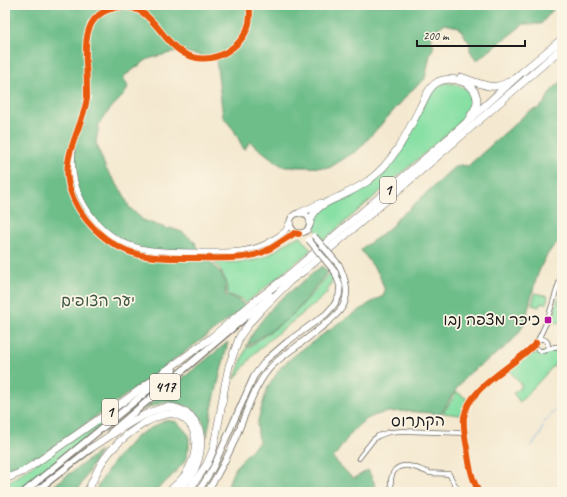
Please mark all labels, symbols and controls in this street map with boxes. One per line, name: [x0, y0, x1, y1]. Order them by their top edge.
scale bar: [417, 22, 525, 48]
text: 200 m: [423, 28, 450, 44]
road number: 1: [380, 177, 396, 203]
park label: יער הצופים: [61, 291, 135, 311]
place label: כיכר מצפה נבו: [443, 310, 540, 330]
marker: כיכר מצפה נבו: [543, 315, 553, 325]
road number: 417: [150, 374, 180, 400]
road number: 1: [102, 399, 118, 425]
street label: הקתרוס: [391, 411, 445, 431]

